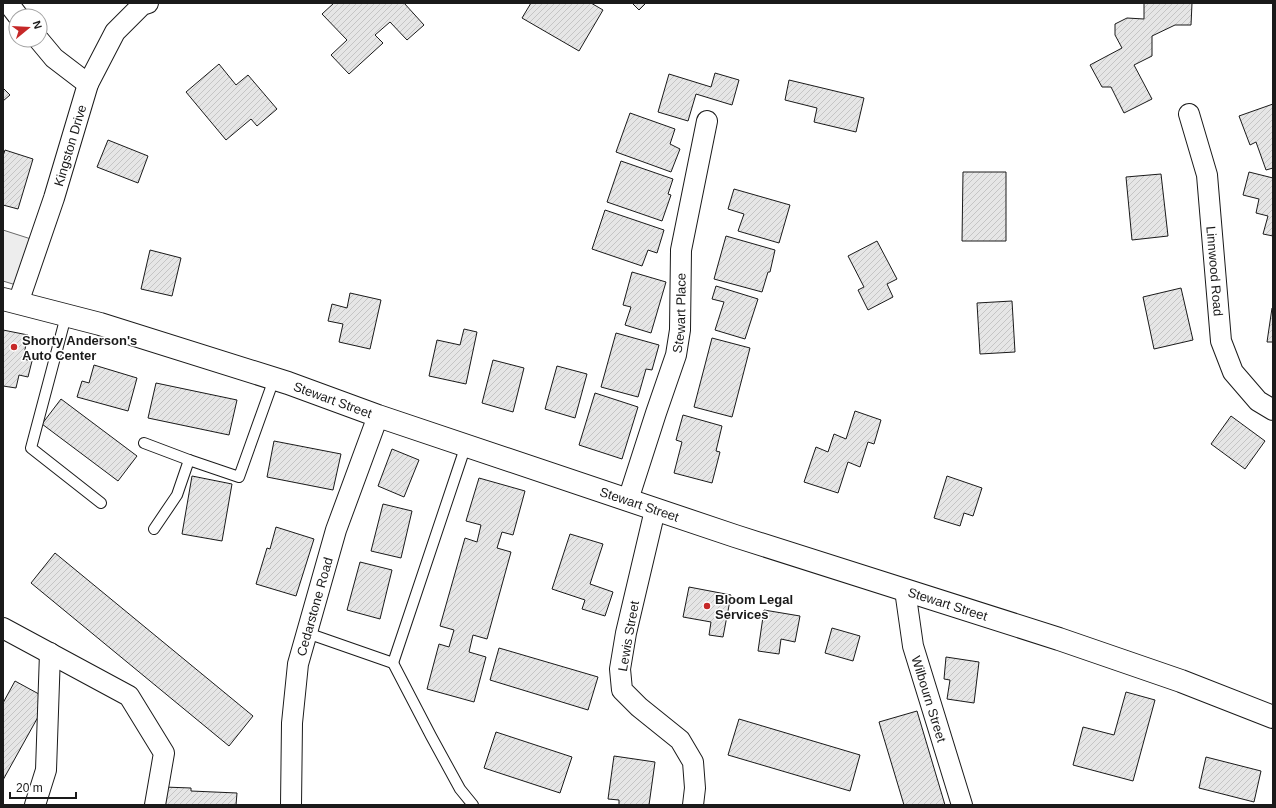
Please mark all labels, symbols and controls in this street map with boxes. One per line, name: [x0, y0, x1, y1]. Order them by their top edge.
north arrow: [8, 8, 48, 48]
text: N: [31, 19, 44, 31]
street label: Kingston Drive: [51, 103, 89, 188]
street label: Linnwood Road: [1203, 225, 1226, 317]
street label: Stewart Place: [669, 273, 689, 354]
place label: Shorty Anderson's Auto Center: [22, 333, 137, 363]
marker: Shorty Anderson's Auto Center: [9, 342, 19, 352]
street label: Stewart Street: [291, 379, 374, 421]
street label: Stewart Street: [598, 484, 681, 525]
street label: Cedarstone Road: [294, 556, 336, 658]
street label: Stewart Street: [906, 584, 990, 624]
place label: Bloom Legal Services: [715, 592, 793, 622]
street label: Lewis Street: [615, 599, 642, 673]
marker: Bloom Legal Services: [702, 601, 712, 611]
street label: Wilbourn Street: [908, 654, 949, 745]
scale bar: [10, 774, 76, 800]
text: 20 m: [16, 781, 43, 795]

